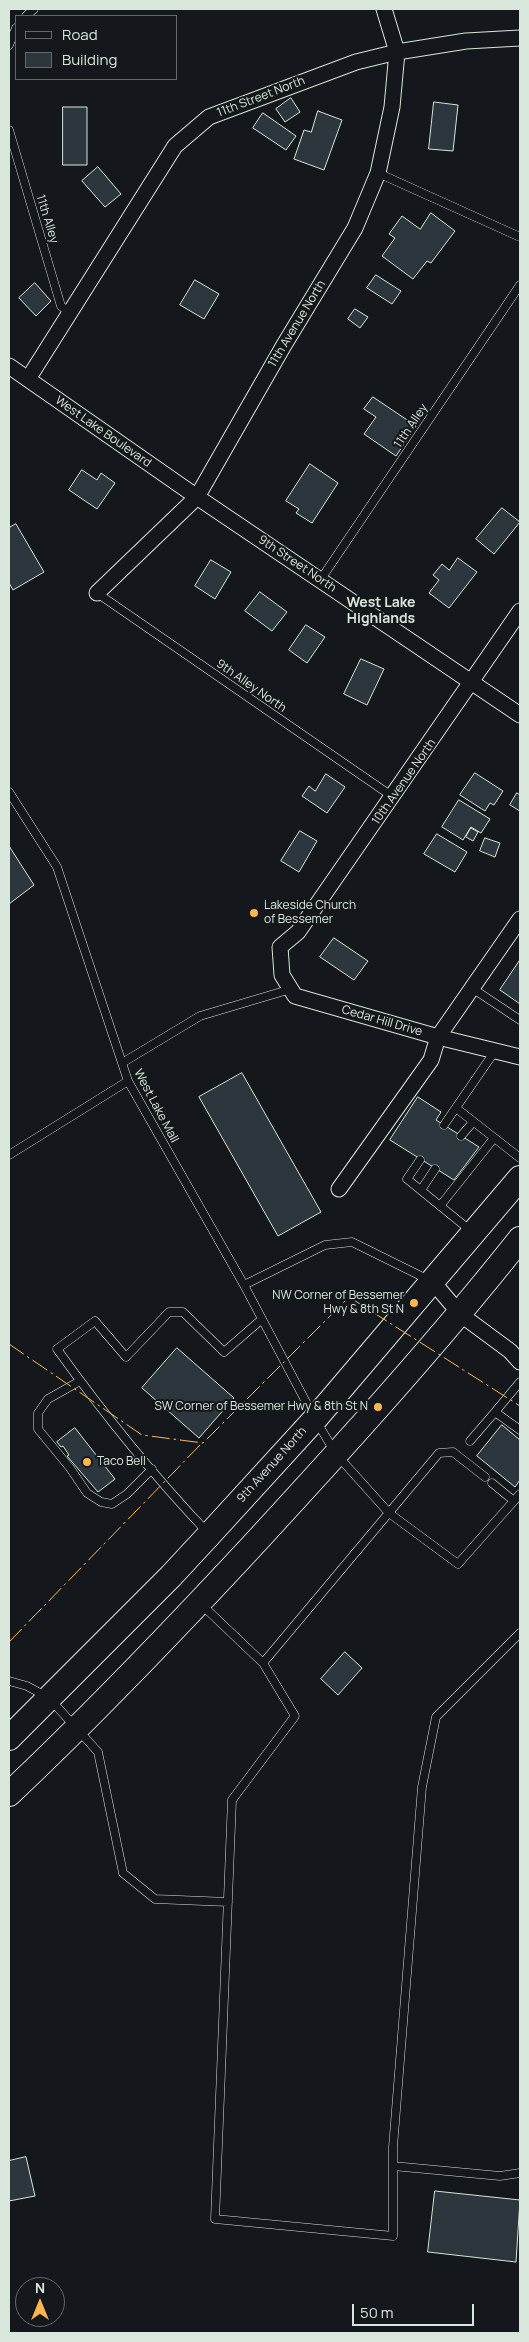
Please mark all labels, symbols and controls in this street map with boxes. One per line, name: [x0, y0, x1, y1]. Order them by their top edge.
legend: [15, 15, 178, 80]
text: Road: [62, 24, 98, 45]
text: Building: [62, 49, 117, 70]
street label: 11th Street North: [215, 74, 307, 120]
street label: 11th Alley: [33, 193, 61, 245]
street label: 11th Avenue North: [265, 278, 329, 370]
street label: West Lake Boulevard: [52, 393, 154, 471]
street label: 11th Alley: [391, 401, 431, 451]
street label: 9th Street North: [255, 533, 339, 595]
district label: West Lake Highlands: [346, 595, 416, 628]
street label: 9th Alley North: [213, 657, 289, 715]
street label: 10th Avenue North: [369, 736, 439, 828]
place label: Lakeside Church of Bessemer: [264, 899, 356, 927]
marker: Lakeside Church of Bessemer: [248, 907, 260, 919]
street label: Cedar Hill Drive: [340, 1003, 424, 1039]
street label: West Lake Mall: [131, 1067, 181, 1145]
place label: NW Corner of Bessemer Hwy & 8th St N: [272, 1289, 404, 1317]
marker: NW Corner of Bessemer Hwy & 8th St N: [408, 1297, 420, 1309]
place label: SW Corner of Bessemer Hwy & 8th St N: [155, 1400, 368, 1414]
marker: SW Corner of Bessemer Hwy & 8th St N: [372, 1401, 384, 1413]
street label: 9th Avenue North: [234, 1424, 310, 1506]
place label: Taco Bell: [97, 1455, 146, 1469]
marker: Taco Bell: [81, 1456, 93, 1468]
north arrow: [15, 2277, 65, 2327]
text: N: [35, 2278, 45, 2297]
scale bar: [354, 2294, 476, 2326]
text: 50 m: [360, 2302, 394, 2323]

